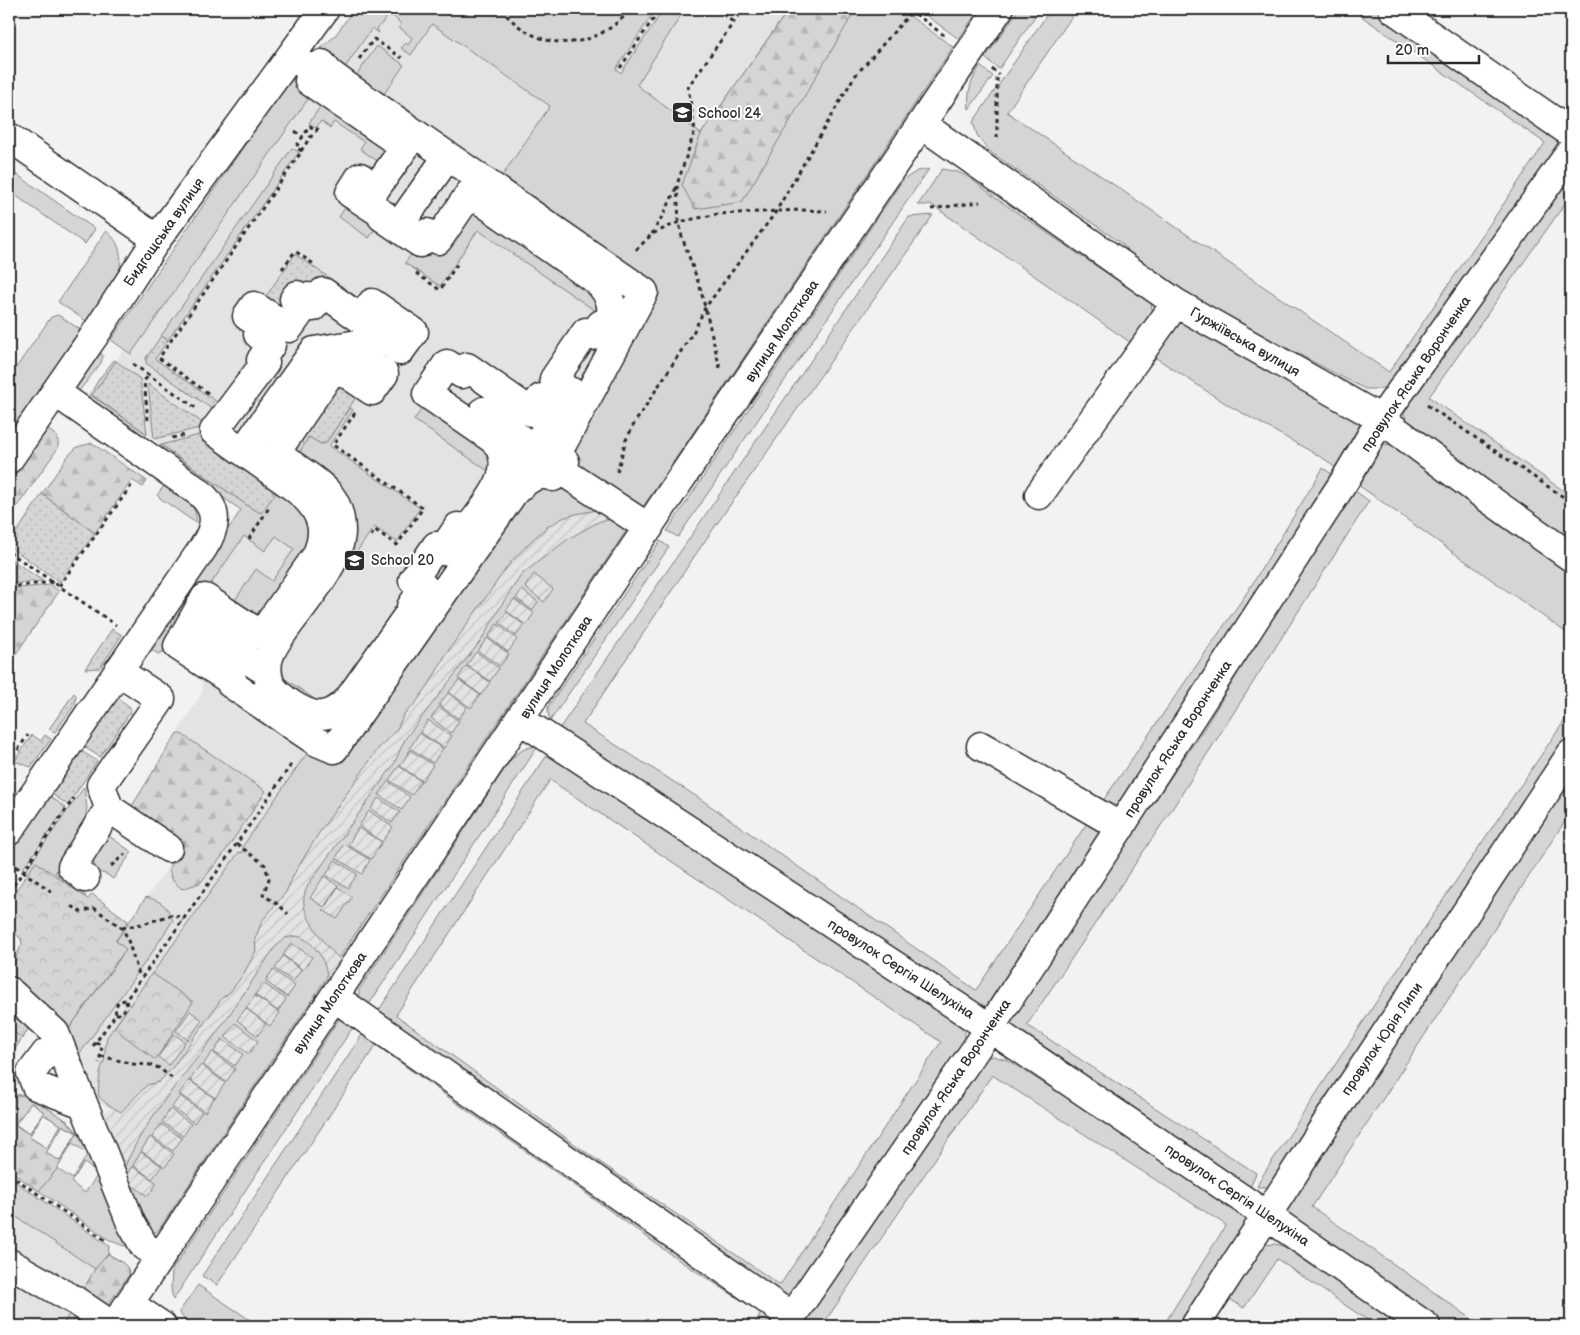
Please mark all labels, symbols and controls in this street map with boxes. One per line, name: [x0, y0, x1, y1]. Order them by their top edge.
scale bar: [1388, 32, 1479, 64]
text: 20 m: [1395, 41, 1429, 60]
school or university icon: School 24: [670, 101, 694, 125]
place label: School 24: [698, 105, 762, 122]
street label: Бидгощська вулиця: [120, 174, 208, 290]
street label: вулиця Молоткова: [741, 276, 823, 385]
street label: провулок Яська Воронченка: [1357, 292, 1475, 455]
street label: Гуржіївська вулиця: [1187, 304, 1303, 381]
school or university icon: School 20: [343, 548, 367, 572]
place label: School 20: [371, 552, 434, 569]
street label: вулиця Молоткова: [516, 612, 596, 722]
street label: провулок Яська Воронченка: [1121, 657, 1236, 821]
street label: провулок Сергія Шелухіна: [825, 915, 978, 1023]
street label: вулиця Молоткова: [289, 948, 371, 1057]
street label: провулок Юрія Липи: [1338, 979, 1426, 1099]
street label: провулок Яська Воронченка: [897, 995, 1015, 1158]
street label: провулок Сергія Шелухіна: [1161, 1140, 1313, 1250]

